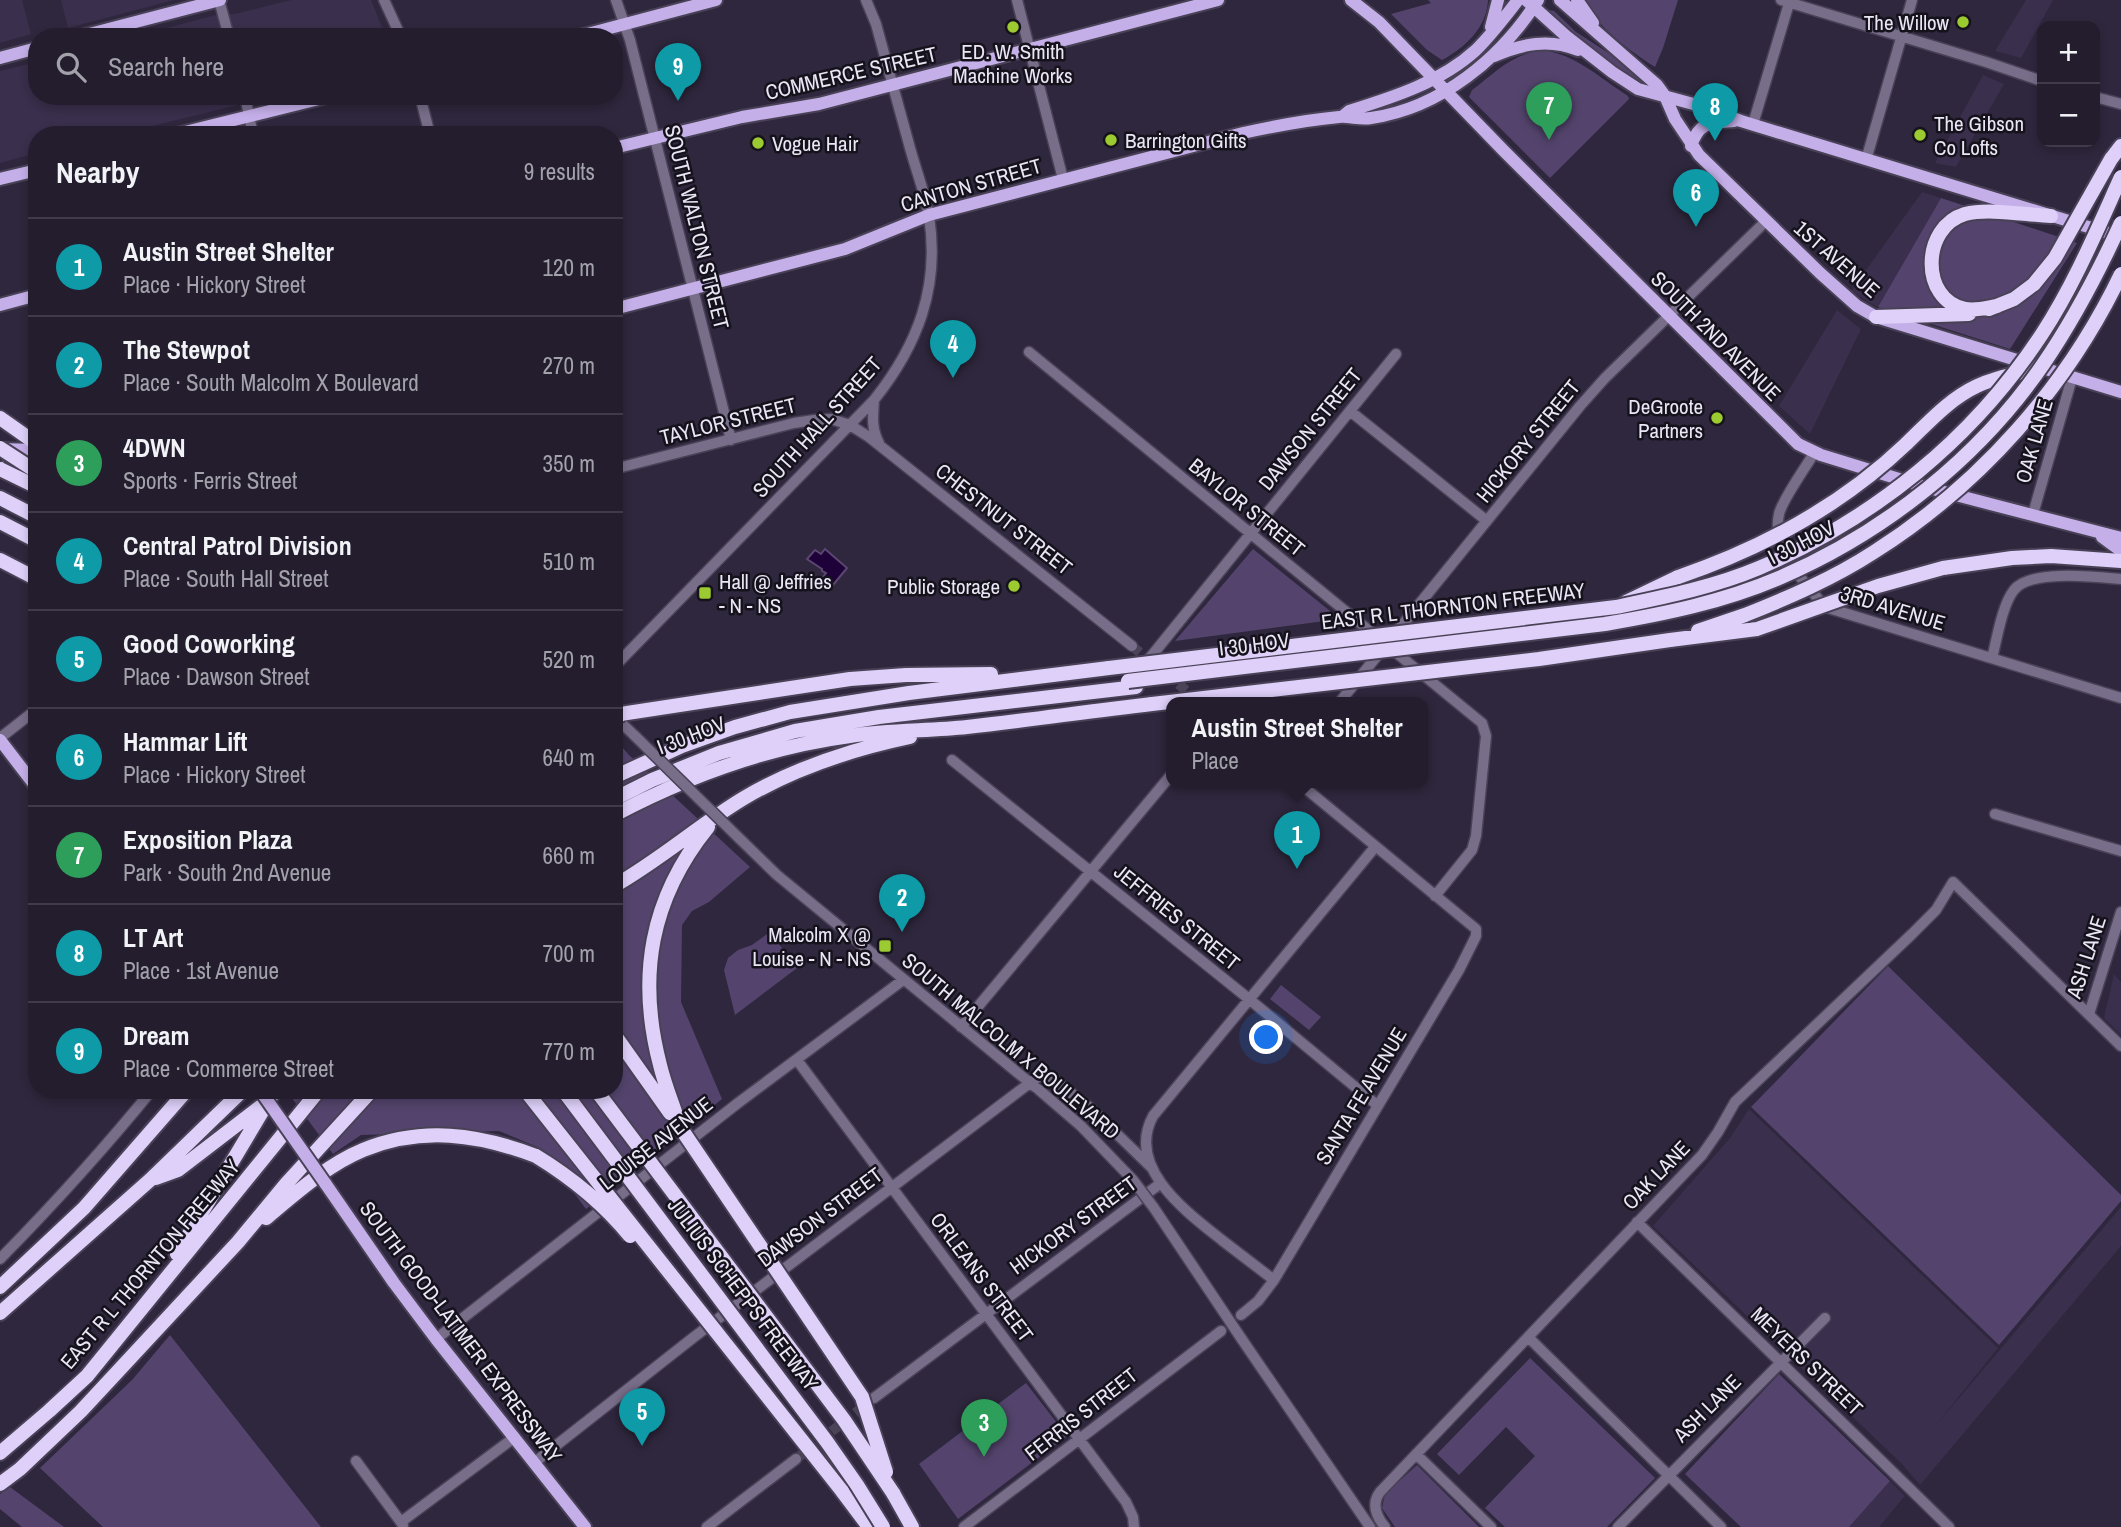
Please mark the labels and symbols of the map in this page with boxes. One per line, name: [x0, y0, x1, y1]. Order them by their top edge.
place label: The Willow: [1864, 8, 1950, 37]
marker: The Willow: [1955, 14, 1971, 30]
marker: ED. W. Smith Machine Works: [1005, 19, 1021, 35]
place label: ED. W. Smith Machine Works: [953, 37, 1073, 90]
street label: COMMERCE STREET: [762, 39, 940, 107]
pin: 9: [655, 43, 701, 101]
pin: 7: [1526, 82, 1572, 140]
pin: 8: [1692, 83, 1738, 141]
place label: The Gibson Co Lofts: [1934, 109, 2024, 162]
street label: SOUTH WALTON STREET: [658, 122, 736, 332]
place label: Barrington Gifts: [1125, 126, 1247, 155]
marker: The Gibson Co Lofts: [1912, 127, 1928, 143]
place label: Vogue Hair: [772, 129, 858, 158]
marker: Barrington Gifts: [1103, 132, 1119, 148]
marker: Vogue Hair: [750, 135, 766, 151]
street label: CANTON STREET: [897, 151, 1045, 219]
pin: 6: [1673, 169, 1719, 227]
street label: 1ST AVENUE: [1788, 214, 1886, 304]
street label: SOUTH 2ND AVENUE: [1645, 265, 1787, 407]
pin: 4: [930, 320, 976, 378]
street label: SOUTH HALL STREET: [746, 350, 888, 504]
street label: DAWSON STREET: [1252, 361, 1369, 496]
street label: HICKORY STREET: [1469, 373, 1587, 509]
street label: TAYLOR STREET: [657, 390, 799, 452]
place label: DeGroote Partners: [1628, 392, 1703, 445]
street label: OAK LANE: [2008, 396, 2060, 486]
marker: DeGroote Partners: [1709, 410, 1725, 426]
street label: BAYLOR STREET: [1183, 451, 1311, 563]
street label: CHESTNUT STREET: [930, 456, 1079, 582]
street label: I 30 HOV: [1763, 513, 1840, 571]
place label: Hall @ Jeffries - N - NS: [719, 567, 832, 620]
place label: Public Storage: [887, 572, 1000, 601]
street label: EAST R L THORNTON FREEWAY: [1319, 575, 1587, 637]
marker: Public Storage: [1006, 578, 1022, 594]
street label: 3RD AVENUE: [1837, 578, 1949, 638]
marker: Hall @ Jeffries - N - NS: [697, 585, 713, 601]
street label: I 30 HOV: [1217, 625, 1291, 663]
street label: I 30 HOV: [653, 709, 730, 761]
pin: 1: [1274, 811, 1320, 869]
street label: JEFFRIES STREET: [1108, 857, 1246, 977]
pin: 2: [879, 874, 925, 932]
street label: ASH LANE: [2059, 912, 2113, 1003]
place label: Malcolm X @ Louise - N - NS: [752, 920, 871, 973]
marker: Malcolm X @ Louise - N - NS: [877, 938, 893, 954]
street label: SOUTH MALCOLM X BOULEVARD: [896, 946, 1126, 1146]
your location: [1249, 1020, 1283, 1054]
street label: SANTA FE AVENUE: [1309, 1022, 1413, 1170]
street label: LOUISE AVENUE: [593, 1090, 719, 1196]
street label: OAK LANE: [1616, 1134, 1696, 1216]
street label: EAST R L THORNTON FREEWAY: [54, 1153, 247, 1375]
street label: DAWSON STREET: [752, 1160, 889, 1274]
street label: HICKORY STREET: [1004, 1169, 1143, 1281]
street label: JULIUS SCHEPPS FREEWAY: [661, 1192, 825, 1397]
street label: SOUTH GOOD-LATIMER EXPRESSWAY: [353, 1195, 569, 1469]
street label: ORLEANS STREET: [924, 1206, 1041, 1348]
street label: MEYERS STREET: [1745, 1300, 1870, 1422]
street label: FERRIS STREET: [1019, 1360, 1144, 1467]
street label: ASH LANE: [1666, 1368, 1747, 1449]
pin: 5: [619, 1388, 665, 1446]
pin: 3: [961, 1399, 1007, 1457]

